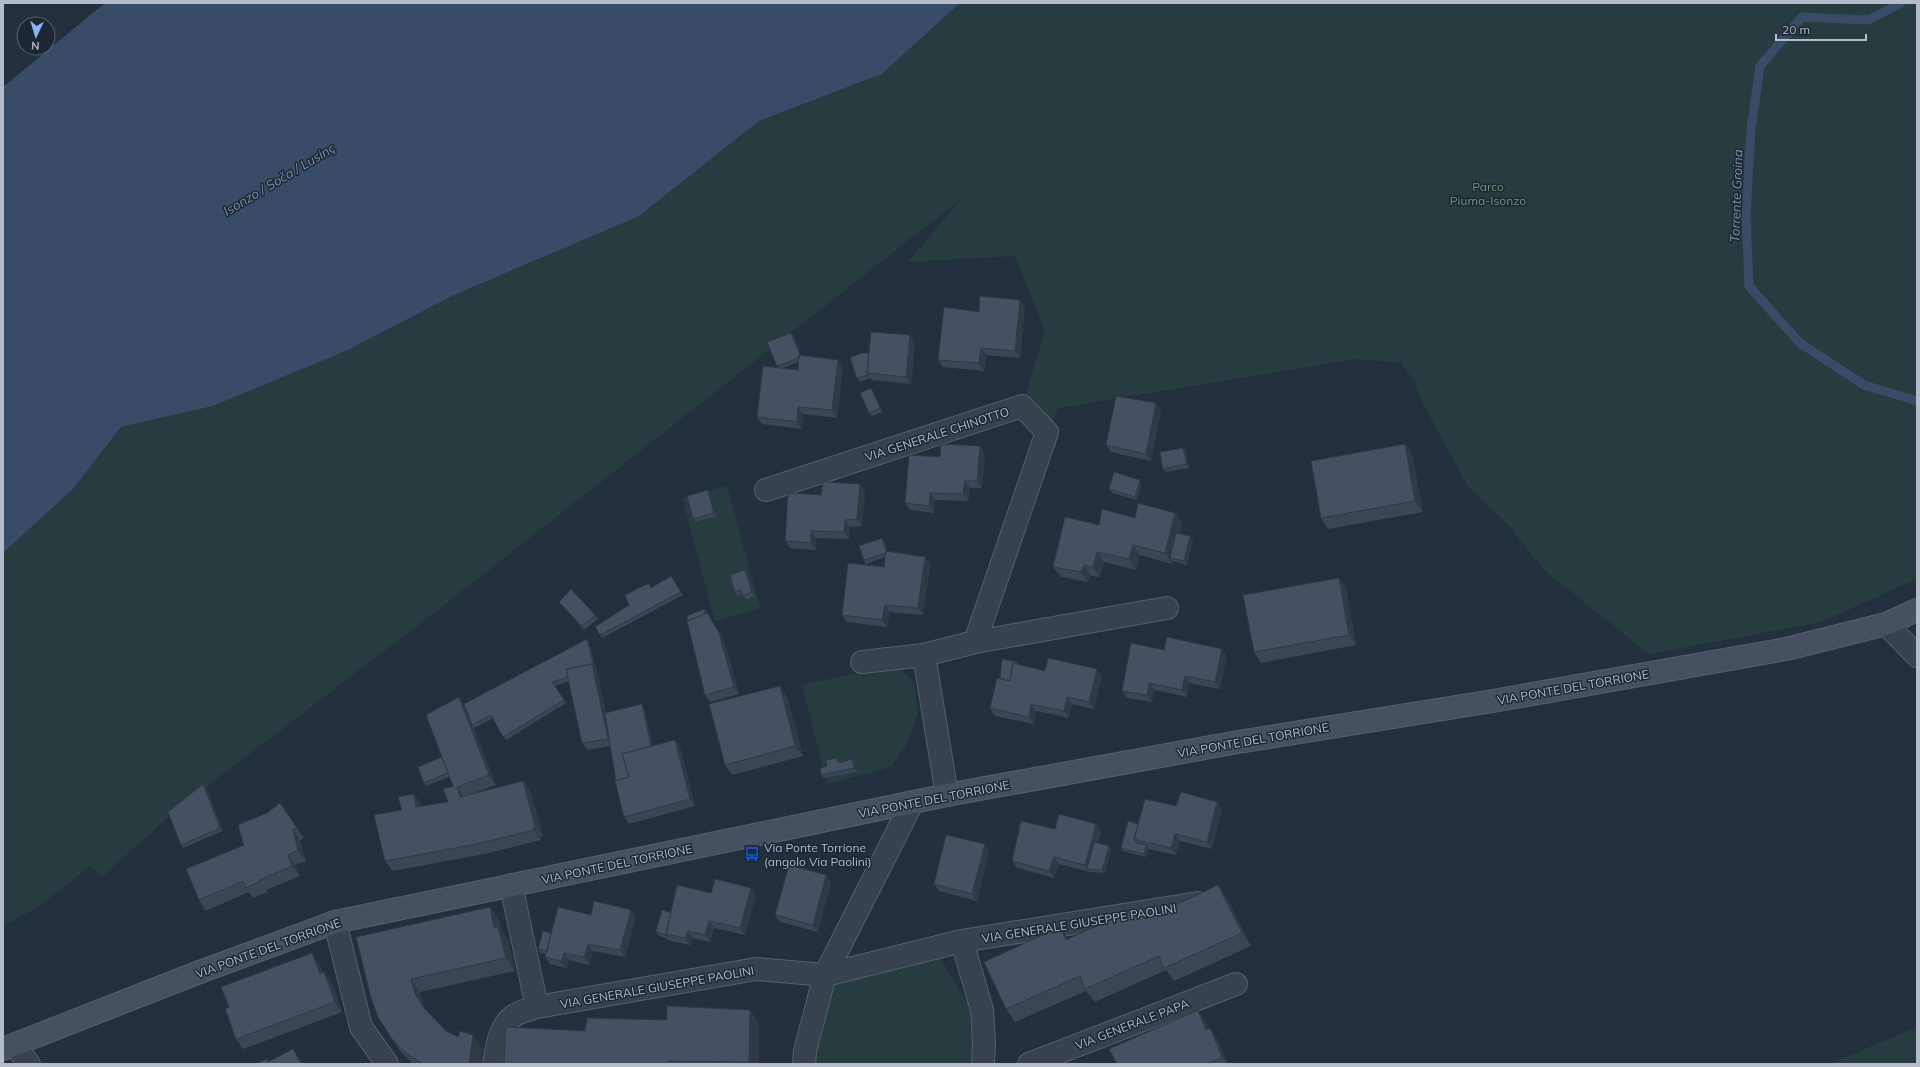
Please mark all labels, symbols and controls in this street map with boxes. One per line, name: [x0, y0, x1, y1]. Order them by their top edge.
north arrow: [16, 16, 56, 56]
scale bar: [1776, 16, 1866, 42]
text: 20 m: [1782, 22, 1810, 37]
text: N: [31, 39, 40, 53]
water label: Isonzo / Soča / Lusinç: [220, 139, 338, 219]
water label: Torrente Groina: [1726, 149, 1746, 243]
park label: Parco Piuma-Isonzo: [1450, 179, 1526, 208]
street label: VIA GENERALE CHINOTTO: [863, 404, 1011, 464]
street label: VIA PONTE DEL TORRIONE: [1496, 666, 1650, 708]
street label: VIA PONTE DEL TORRIONE: [1176, 719, 1330, 761]
street label: VIA PONTE DEL TORRIONE: [857, 777, 1011, 821]
place label: Via Ponte Torrione (angolo Via Paolini): [764, 840, 872, 869]
street label: VIA PONTE DEL TORRIONE: [540, 841, 694, 887]
bus stop icon: Via Ponte Torrione (angolo Via Paolini): [743, 845, 761, 863]
street label: VIA GENERALE GIUSEPPE PAOLINI: [981, 900, 1177, 946]
street label: VIA PONTE DEL TORRIONE: [193, 915, 343, 981]
street label: VIA GENERALE GIUSEPPE PAOLINI: [559, 963, 755, 1011]
street label: VIA GENERALE PAPA: [1073, 995, 1191, 1053]

